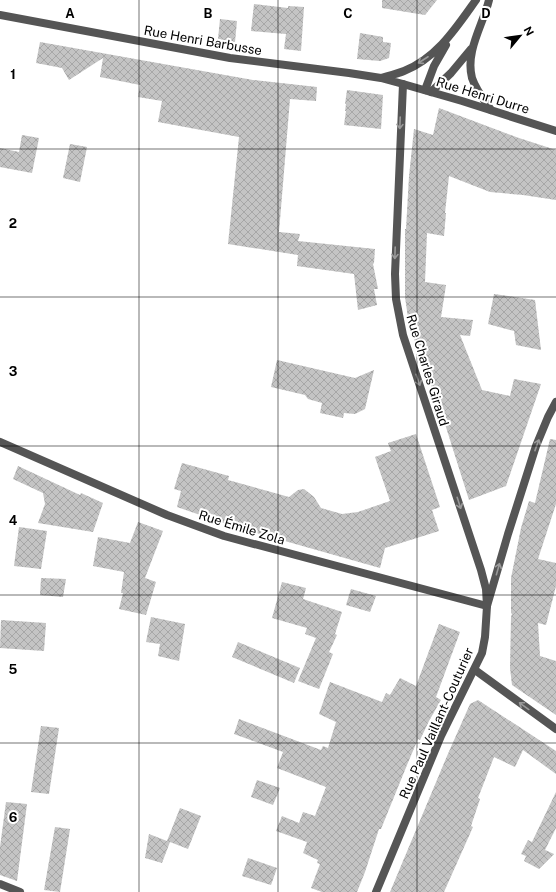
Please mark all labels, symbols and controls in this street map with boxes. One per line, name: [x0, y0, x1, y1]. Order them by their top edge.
text: A: [65, 6, 75, 21]
text: B: [204, 6, 213, 21]
text: C: [343, 6, 353, 21]
text: D: [481, 6, 491, 21]
north arrow: [500, 16, 540, 56]
street label: Rue Henri Barbusse: [143, 23, 263, 58]
text: N: [521, 24, 536, 38]
one-way arrow: [417, 56, 428, 64]
text: 1: [10, 67, 16, 82]
street label: Rue Henri Durre: [434, 74, 531, 117]
one-way arrow: [397, 116, 404, 129]
text: 2: [9, 216, 17, 231]
one-way arrow: [392, 246, 399, 259]
street label: Rue Charles Giraud: [403, 312, 452, 428]
text: 3: [9, 364, 18, 379]
one-way arrow: [415, 373, 422, 386]
one-way arrow: [533, 439, 541, 451]
one-way arrow: [456, 497, 463, 510]
street label: Rue Émile Zola: [197, 506, 287, 548]
text: 4: [9, 513, 18, 528]
one-way arrow: [495, 563, 502, 576]
street label: Rue Paul Vaillant-Couturier: [396, 645, 477, 801]
text: 5: [9, 662, 18, 677]
one-way arrow: [519, 702, 530, 710]
text: 6: [9, 810, 18, 825]

